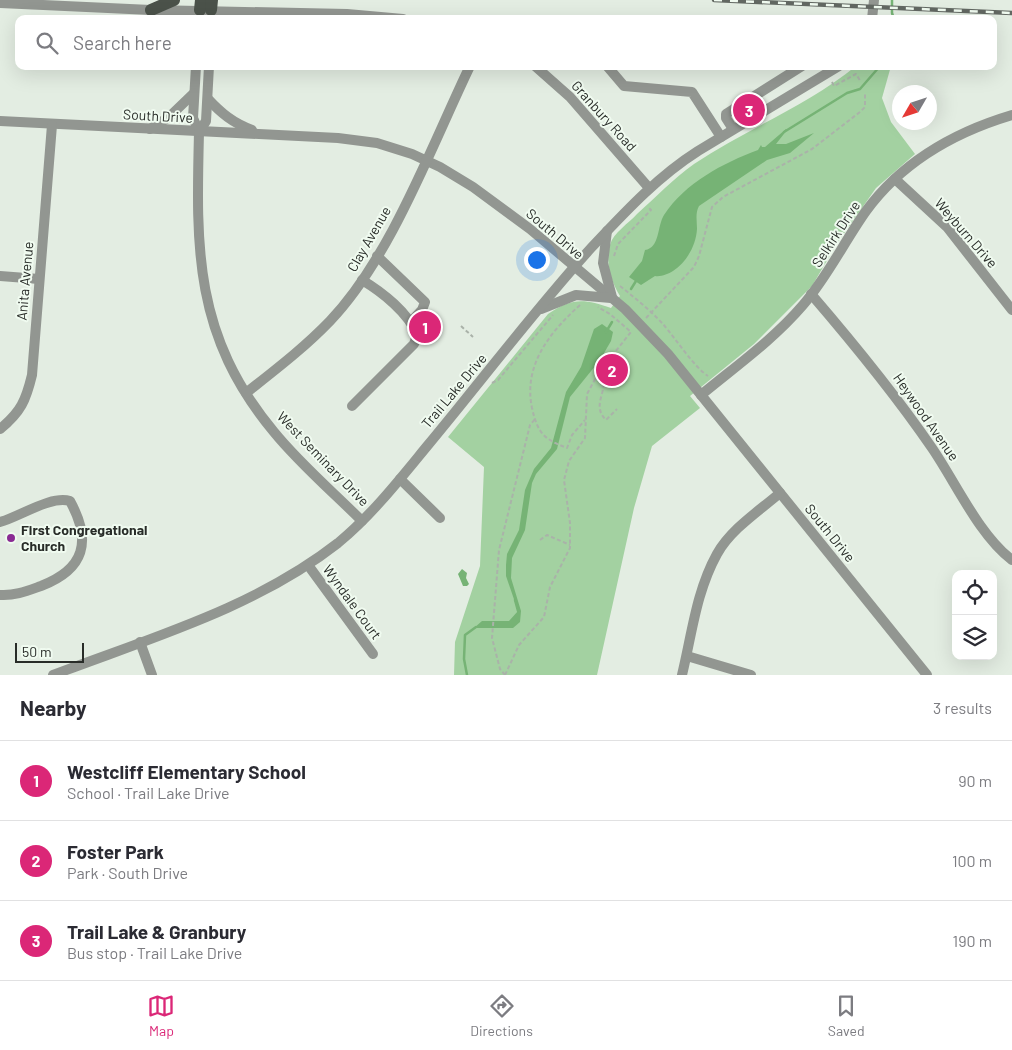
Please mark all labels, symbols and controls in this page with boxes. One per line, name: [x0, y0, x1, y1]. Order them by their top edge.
search box: [15, 15, 997, 70]
icon: search: [33, 29, 61, 57]
text: Search here: [73, 31, 172, 54]
street label: Granbury Road: [568, 77, 641, 154]
north arrow: [892, 85, 937, 130]
pin: 3: [733, 91, 765, 129]
street label: South Drive: [123, 105, 193, 126]
street label: Weyburn Drive: [931, 194, 1001, 271]
street label: Selkirk Drive: [808, 197, 863, 270]
street label: Clay Avenue: [343, 203, 394, 274]
street label: South Drive: [523, 205, 588, 263]
street label: Anita Avenue: [13, 241, 36, 321]
your location: [524, 247, 550, 273]
pin: 1: [409, 308, 441, 346]
street label: Trail Lake Drive: [417, 350, 490, 432]
pin: 2: [596, 351, 628, 389]
street label: Heywood Avenue: [890, 370, 963, 464]
street label: West Seminary Drive: [274, 408, 373, 510]
street label: South Drive: [802, 500, 859, 565]
place label: First Congregational Church: [21, 521, 148, 554]
marker: First Congregational Church: [5, 532, 17, 544]
street label: Wyndale Court: [320, 561, 385, 642]
map controls: [952, 570, 997, 660]
button: locate: [952, 570, 997, 615]
button: layers: [952, 615, 997, 660]
scale bar: [15, 640, 84, 663]
text: 50 m: [22, 643, 51, 660]
text: Nearby: [20, 695, 86, 720]
text: 3 results: [933, 698, 992, 717]
text: Westcliff Elementary School: [67, 760, 306, 783]
text: 1: [33, 771, 39, 790]
text: 90 m: [958, 771, 992, 790]
text: School · Trail Lake Drive: [67, 783, 230, 802]
text: Foster Park: [67, 840, 164, 863]
text: 2: [32, 851, 40, 870]
text: 100 m: [952, 851, 992, 870]
text: Park · South Drive: [67, 863, 188, 882]
text: Trail Lake & Granbury: [67, 920, 246, 943]
text: 3: [32, 931, 40, 950]
text: 190 m: [953, 931, 992, 950]
text: Bus stop · Trail Lake Drive: [67, 943, 242, 962]
tab: Map: [147, 992, 175, 1039]
tab: Directions: [470, 992, 533, 1039]
tab: Saved: [828, 992, 865, 1039]

